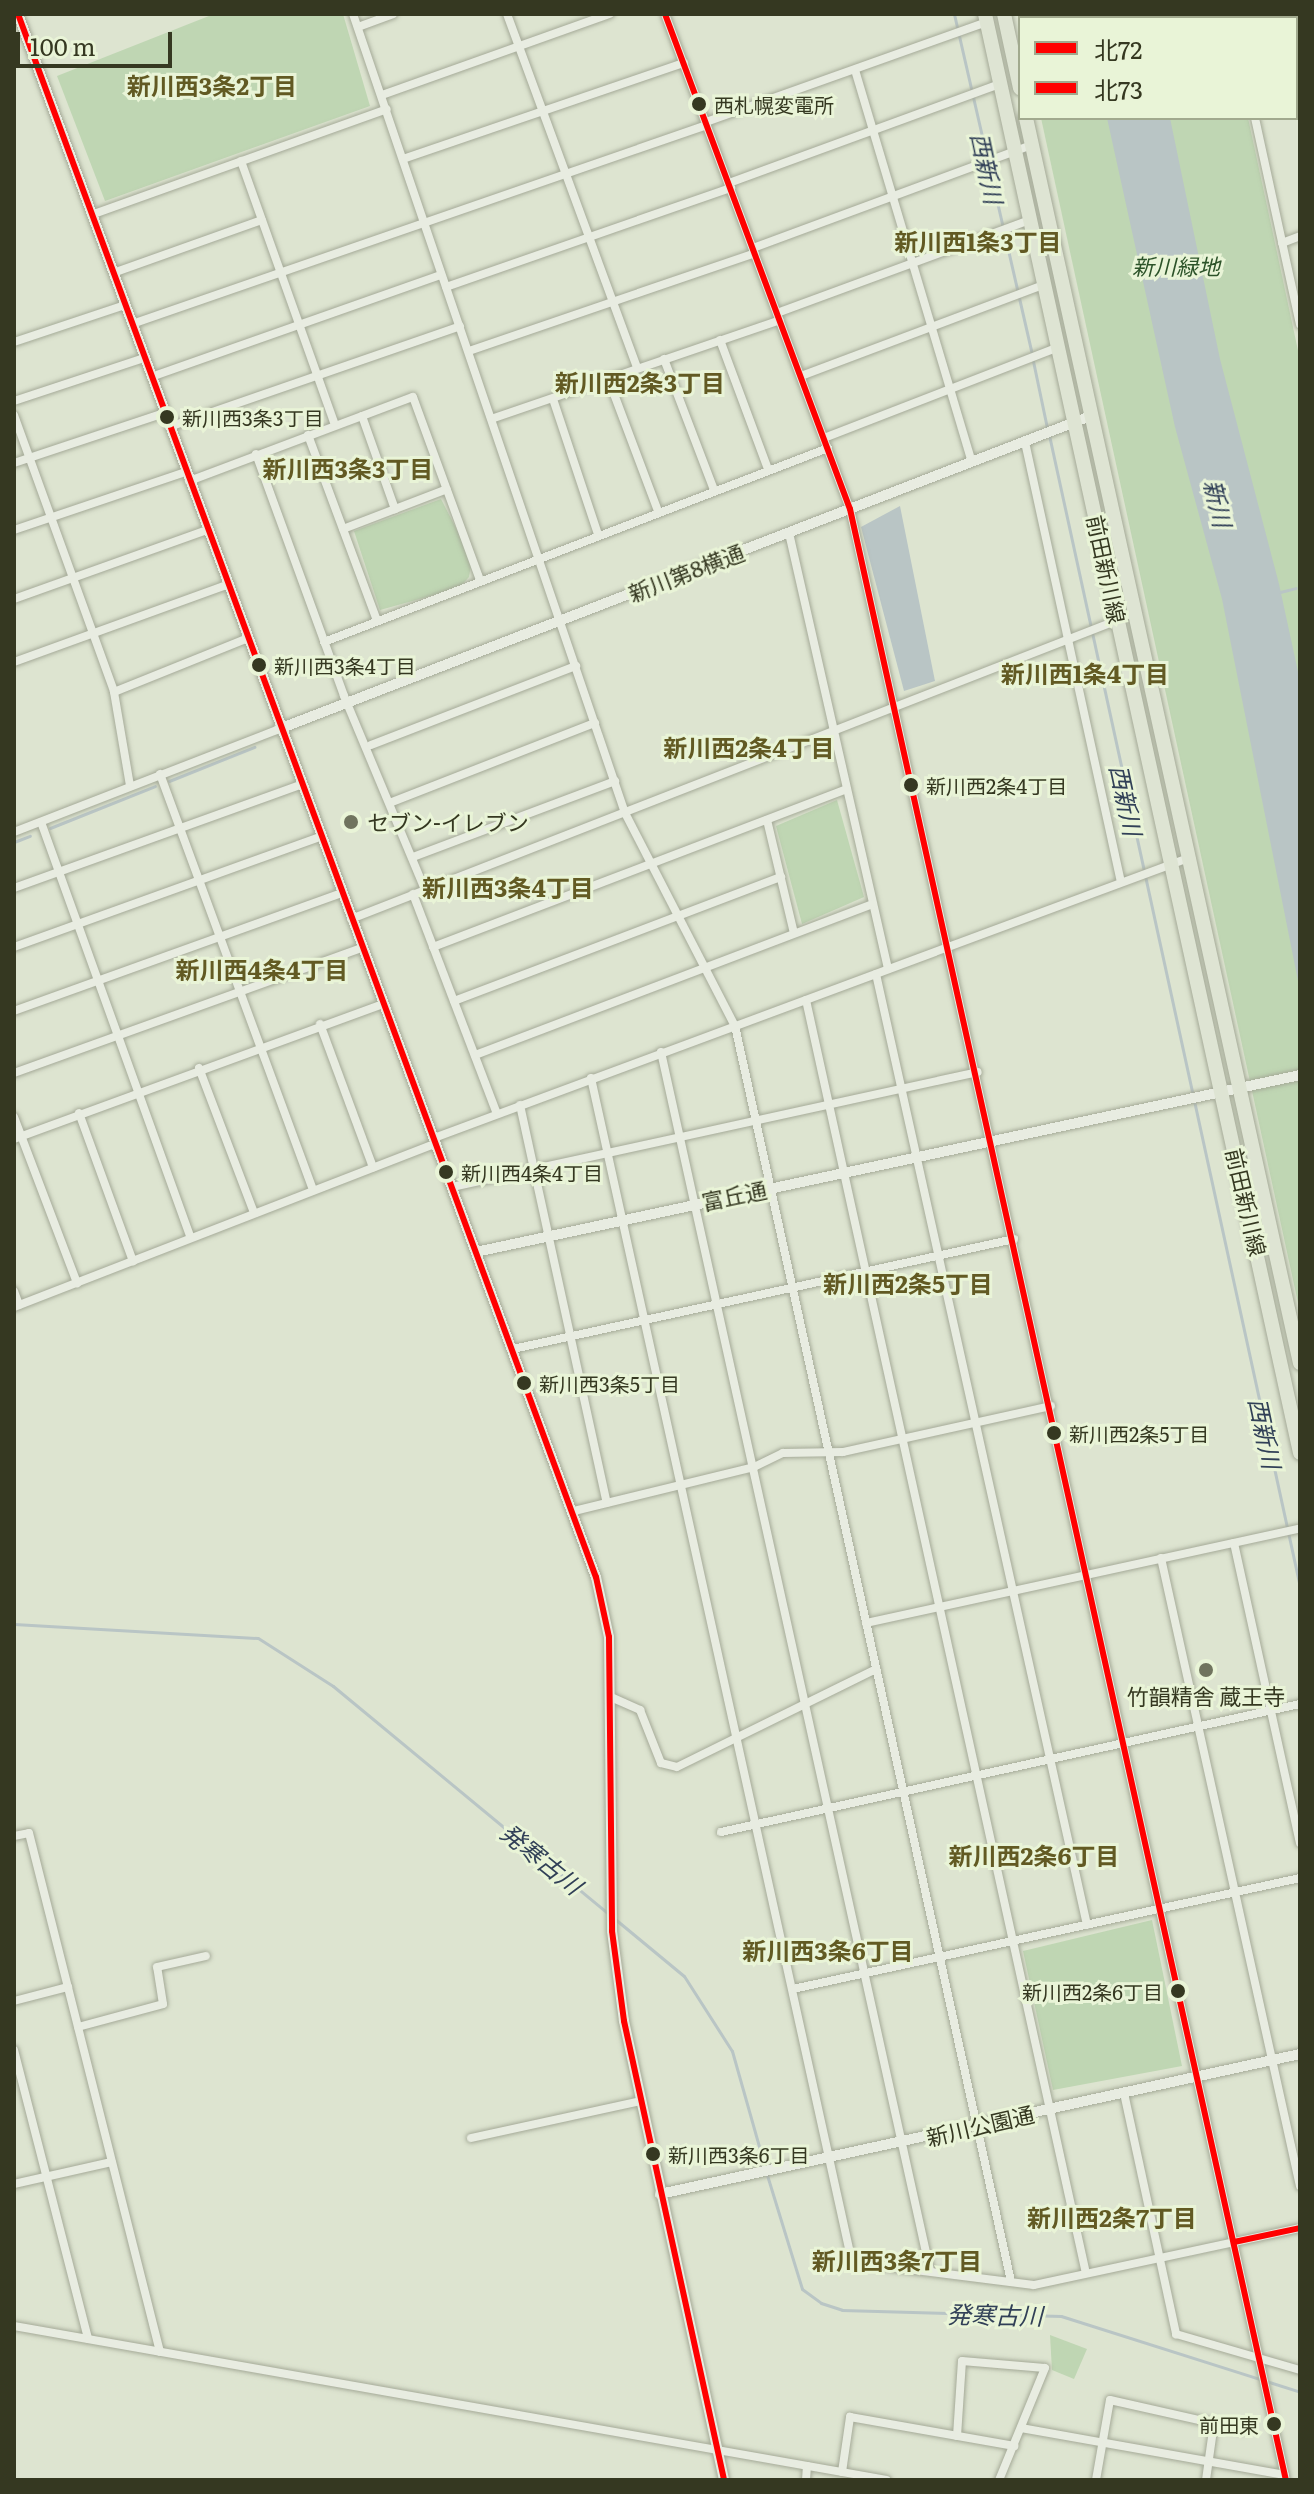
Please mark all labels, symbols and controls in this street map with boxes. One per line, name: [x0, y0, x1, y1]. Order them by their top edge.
scale bar: [20, 16, 176, 66]
legend: [1018, 16, 1298, 120]
text: 100 m: [30, 28, 96, 63]
text: 北72: [1094, 31, 1142, 66]
district label: 新川西3条2丁目: [127, 71, 297, 99]
text: 北73: [1094, 71, 1143, 106]
place label: 西札幌変電所: [714, 92, 834, 116]
marker: 西札幌変電所: [691, 96, 707, 112]
water label: 西新川: [966, 130, 1010, 206]
district label: 新川西1条3丁目: [894, 227, 1062, 255]
park label: 新川緑地: [1132, 253, 1220, 279]
district label: 新川西2条3丁目: [555, 368, 725, 396]
place label: 新川西3条3丁目: [182, 405, 324, 429]
marker: 新川西3条3丁目: [159, 409, 175, 425]
district label: 新川西3条3丁目: [263, 454, 433, 482]
water label: 新川: [1200, 476, 1238, 530]
street label: 前田新川線: [1083, 512, 1131, 626]
street label: 新川第8横通: [624, 538, 748, 606]
place label: 新川西3条4丁目: [274, 653, 416, 677]
marker: 新川西3条4丁目: [251, 657, 267, 673]
district label: 新川西1条4丁目: [1001, 659, 1169, 687]
district label: 新川西2条4丁目: [663, 733, 835, 761]
water label: 西新川: [1105, 762, 1149, 838]
place label: 新川西2条4丁目: [926, 773, 1067, 797]
marker: 新川西2条4丁目: [903, 777, 919, 793]
place label: セブン-イレブン: [367, 809, 529, 835]
marker: セブン-イレブン: [342, 813, 360, 831]
district label: 新川西3条4丁目: [422, 873, 594, 901]
district label: 新川西4条4丁目: [176, 955, 348, 983]
street label: 前田新川線: [1222, 1145, 1272, 1259]
place label: 新川西4条4丁目: [461, 1160, 603, 1184]
marker: 新川西4条4丁目: [438, 1164, 454, 1180]
street label: 富丘通: [699, 1175, 769, 1215]
district label: 新川西2条5丁目: [823, 1269, 993, 1297]
place label: 新川西3条5丁目: [539, 1371, 680, 1395]
marker: 新川西3条5丁目: [516, 1375, 532, 1391]
water label: 西新川: [1244, 1395, 1288, 1471]
place label: 新川西2条5丁目: [1069, 1421, 1209, 1445]
marker: 新川西2条5丁目: [1046, 1425, 1062, 1441]
marker: 竹韻精舎 蔵王寺: [1197, 1661, 1215, 1679]
place label: 竹韻精舎 蔵王寺: [1127, 1683, 1285, 1709]
water label: 発寒古川: [496, 1817, 588, 1899]
district label: 新川西2条6丁目: [949, 1841, 1119, 1869]
district label: 新川西3条6丁目: [742, 1936, 914, 1964]
place label: 新川西2条6丁目: [1022, 1979, 1163, 2003]
marker: 新川西2条6丁目: [1170, 1983, 1186, 1999]
street label: 新川公園通: [923, 2100, 1037, 2150]
place label: 新川西3条6丁目: [668, 2142, 810, 2166]
marker: 新川西3条6丁目: [645, 2146, 661, 2162]
district label: 新川西2条7丁目: [1027, 2203, 1197, 2231]
district label: 新川西3条7丁目: [812, 2246, 982, 2274]
water label: 発寒古川: [947, 2299, 1043, 2329]
place label: 前田東: [1199, 2412, 1259, 2436]
marker: 前田東: [1266, 2416, 1282, 2432]

